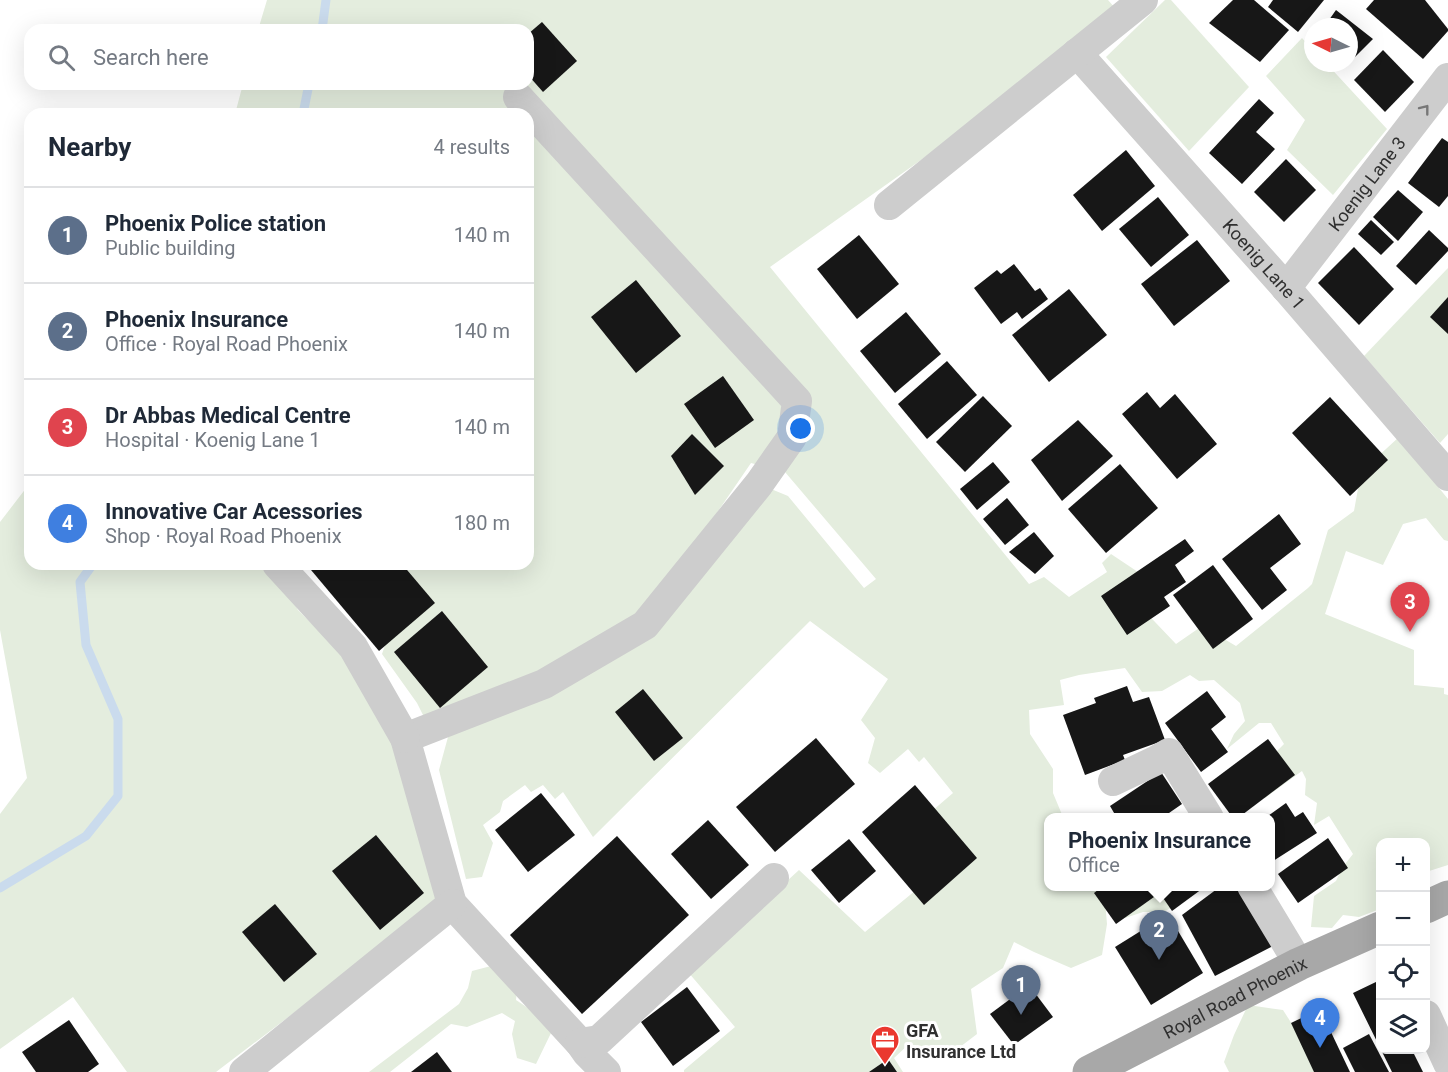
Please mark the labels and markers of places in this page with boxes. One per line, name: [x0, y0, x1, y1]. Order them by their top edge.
pin: 3: [1390, 582, 1430, 632]
pin: 2: [1140, 910, 1178, 960]
pin: 1: [1002, 966, 1040, 1015]
pin: 4: [1300, 998, 1340, 1048]
place label: GFA Insurance Ltd: [906, 1020, 1016, 1062]
office icon: GFA Insurance Ltd: [869, 1024, 901, 1066]

